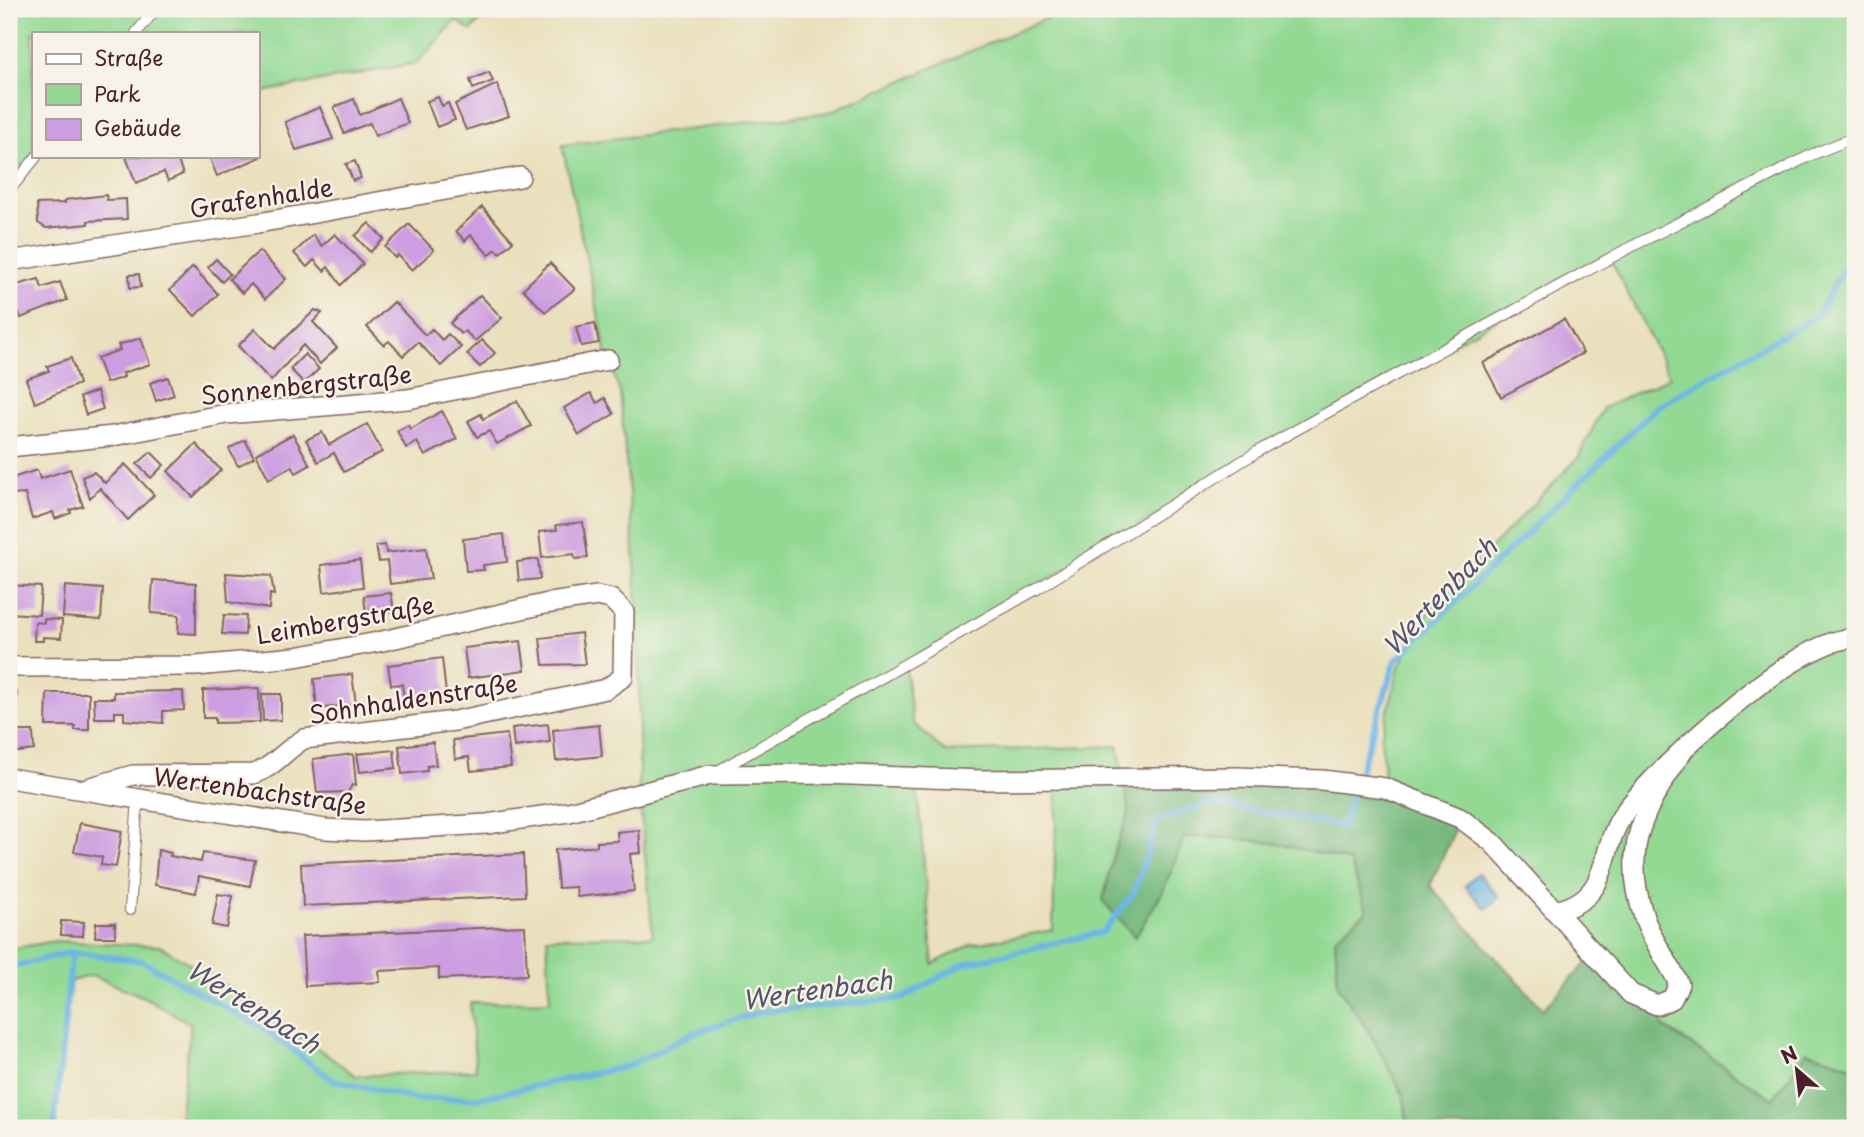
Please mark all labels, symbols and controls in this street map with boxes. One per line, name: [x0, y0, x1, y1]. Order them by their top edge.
legend: [32, 32, 259, 158]
text: Straße: [94, 41, 163, 73]
text: Park: [94, 77, 141, 109]
text: Gebäude: [94, 111, 181, 143]
street label: Grafenhalde: [187, 168, 335, 226]
street label: Sonnenbergstraße: [198, 355, 414, 413]
water label: Wertenbach: [1373, 528, 1506, 664]
street label: Leimbergstraße: [253, 586, 437, 652]
street label: Sohnhaldenstraße: [306, 664, 520, 732]
street label: Wertenbachstraße: [151, 757, 369, 823]
water label: Wertenbach: [180, 950, 329, 1063]
water label: Wertenbach: [740, 959, 895, 1019]
north arrow: [1762, 1036, 1832, 1106]
text: N: [1775, 1038, 1802, 1070]

